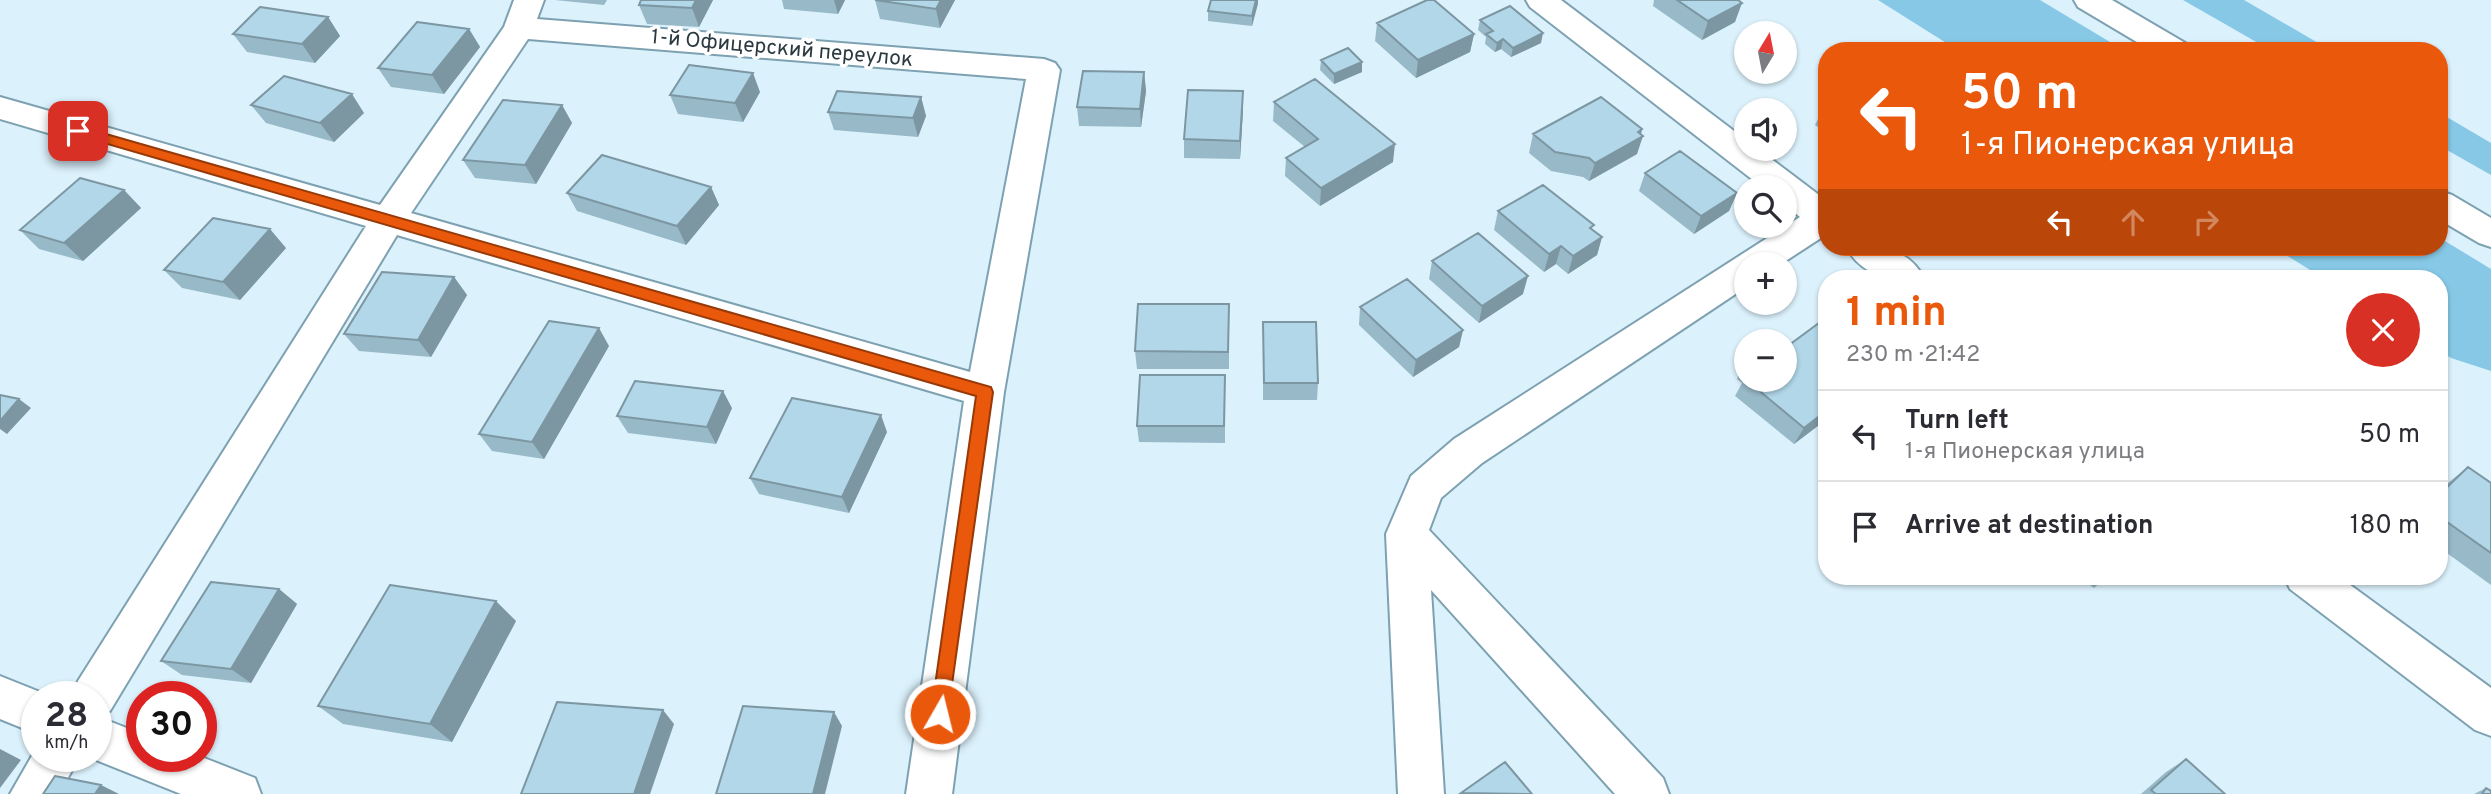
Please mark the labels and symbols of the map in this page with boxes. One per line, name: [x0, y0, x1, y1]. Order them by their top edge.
north arrow: [1734, 21, 1797, 84]
street label: 1-й Офицерский переулок: [650, 24, 914, 74]
pin: [48, 101, 108, 161]
position arrow: [903, 677, 977, 751]
speed limit sign: 30: [126, 681, 217, 772]

